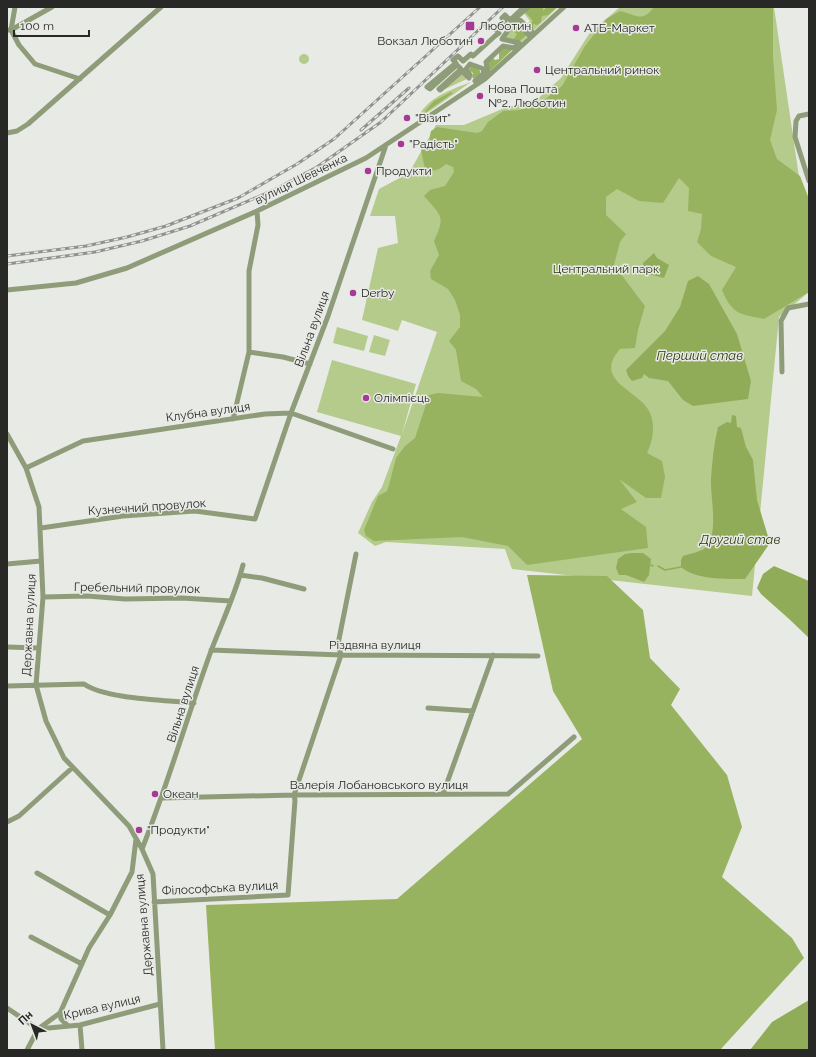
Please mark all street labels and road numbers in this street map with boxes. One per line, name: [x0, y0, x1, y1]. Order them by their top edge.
street label: вулиця Шевченка: [253, 151, 349, 207]
street label: Вільна вулиця: [292, 289, 332, 369]
street label: Клубна вулиця: [165, 399, 251, 425]
street label: Кузнечний провулок: [88, 496, 206, 518]
street label: Державна вулиця: [19, 573, 39, 677]
street label: Гребельний провулок: [74, 580, 200, 596]
street label: Різдвяна вулиця: [329, 638, 421, 652]
street label: Вільна вулиця: [164, 664, 202, 744]
street label: Валерія Лобановського вулиця: [290, 778, 468, 792]
street label: Державна вулиця: [133, 873, 155, 977]
street label: Філософська вулиця: [161, 878, 279, 898]
street label: Крива вулиця: [62, 991, 142, 1023]

